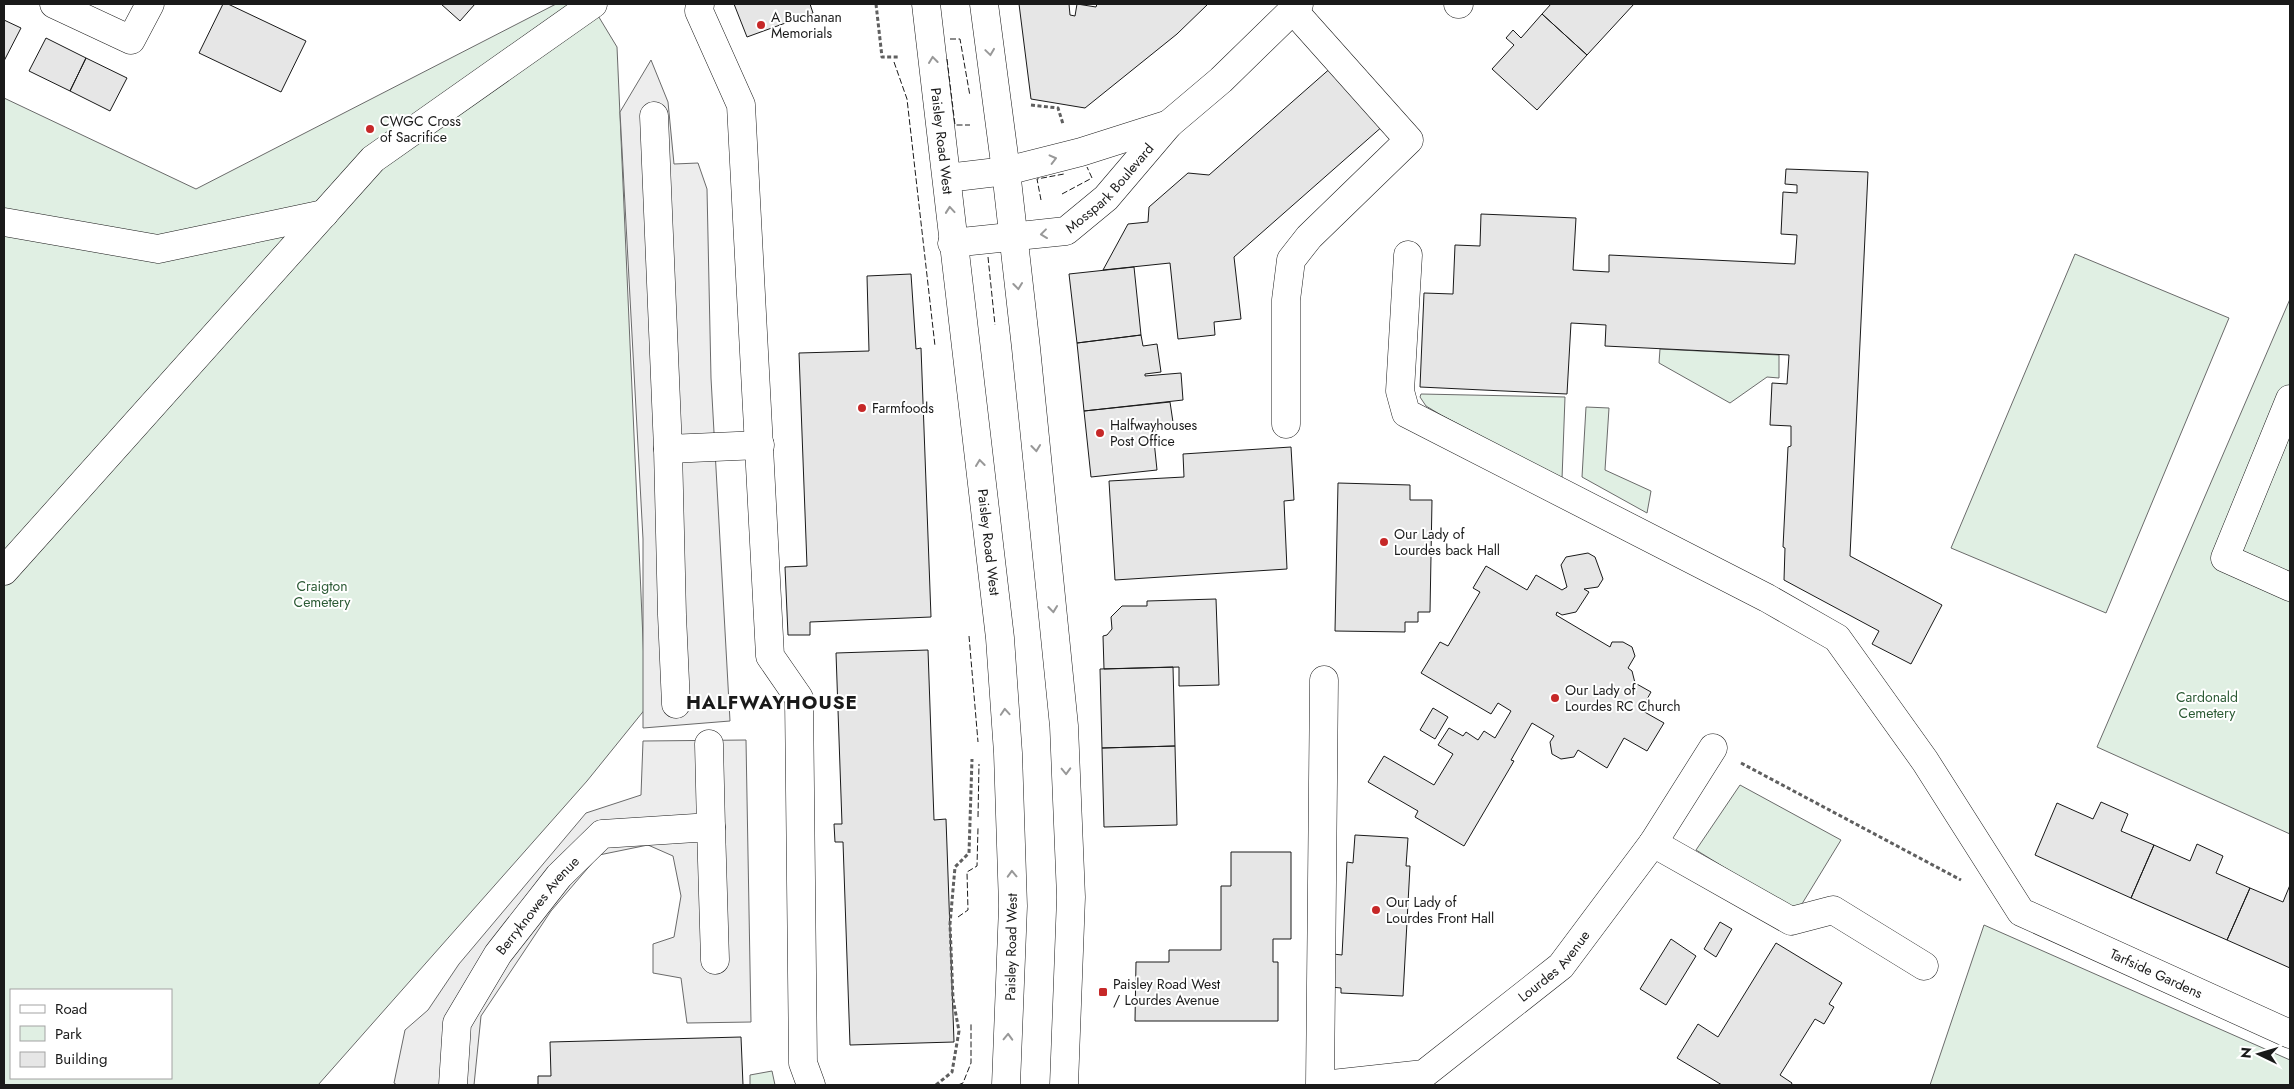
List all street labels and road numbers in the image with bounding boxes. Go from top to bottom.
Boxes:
street label: Paisley Road West [926,87,958,196]
street label: Mosspark Boulevard [1061,139,1158,238]
street label: Paisley Road West [973,488,1005,597]
street label: Berryknowes Avenue [491,852,584,959]
street label: Paisley Road West [1000,893,1022,1001]
street label: Lourdes Avenue [1514,926,1594,1006]
street label: Tarfside Gardens [2107,944,2206,1003]

